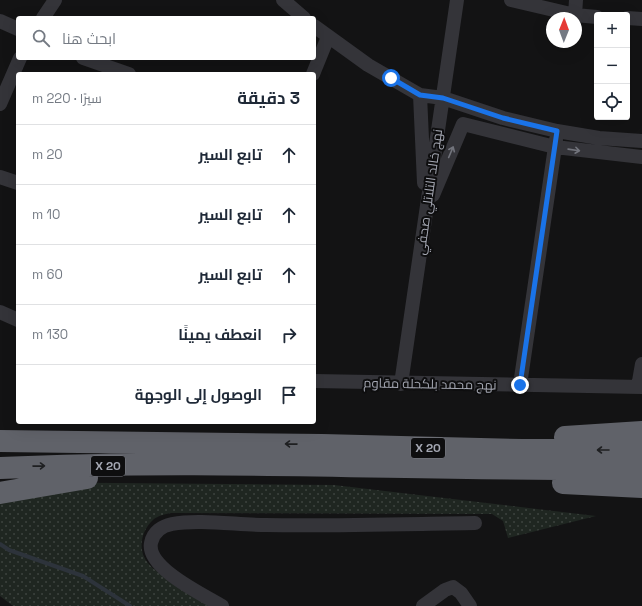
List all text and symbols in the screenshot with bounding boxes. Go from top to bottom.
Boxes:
north arrow [546,12,582,48]
map controls [594,12,630,120]
button: + [594,12,630,48]
search box [16,16,316,60]
icon: search [30,27,52,49]
text: ابحث هنا [62,29,116,48]
button: − [594,48,630,84]
route start [382,69,400,87]
button: locate [594,84,630,120]
text: 3 دقيقة [237,87,300,109]
text: سيرًا · 220 m [32,90,102,107]
street label: نهج خالد التلاتلي صحفي [412,128,448,256]
icon: ahead [278,144,300,166]
text: تابع السير [199,145,262,164]
text: 20 m [32,146,63,163]
one-way arrow [448,146,456,158]
one-way arrow [567,146,580,154]
icon: ahead [278,204,300,226]
text: تابع السير [199,205,262,224]
text: 10 m [32,206,60,223]
icon: ahead [278,264,300,286]
text: تابع السير [199,265,262,284]
text: 60 m [32,266,63,283]
icon: right [278,324,300,346]
text: انعطف يمينًا [178,325,262,344]
text: 130 m [32,326,68,343]
street label: نهج محمد بلكحلة مقاوم [363,374,497,395]
route end [511,376,529,394]
icon: arrive [278,384,300,406]
text: الوصول إلى الوجهة [135,385,262,404]
road number: X 20 [411,438,445,458]
one-way arrow [285,440,298,448]
one-way arrow [597,446,610,454]
road number: X 20 [91,456,125,476]
one-way arrow [32,463,45,470]

